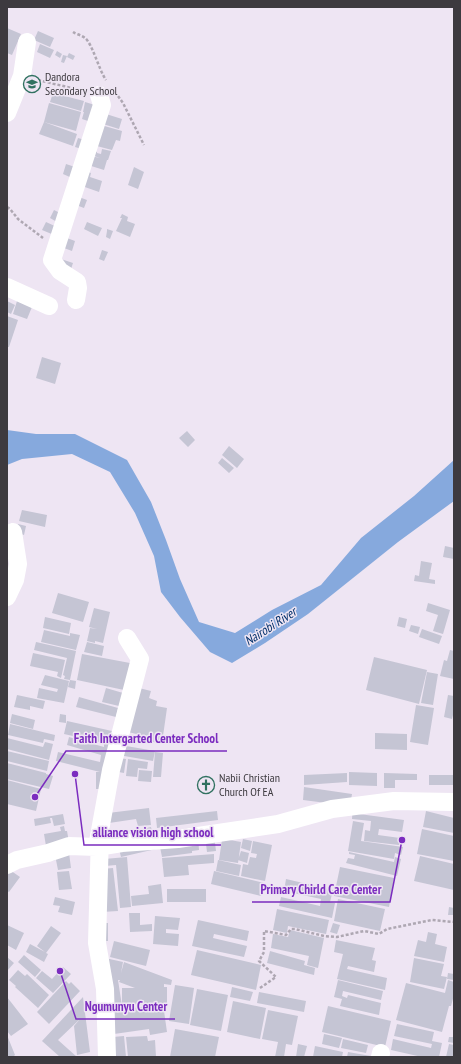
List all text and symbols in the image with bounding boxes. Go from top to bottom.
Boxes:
place label: Dandora Secondary School [45,69,118,98]
school or university icon: Dandora Secondary School [22,74,42,94]
water label: Nairobi River [241,602,301,649]
callout: Faith Intergarted Center School [66,726,227,751]
text: Faith Intergarted Center School [74,730,219,747]
place label: Nabii Christian Church Of EA [219,770,280,799]
church icon: Nabii Christian Church Of EA [196,775,216,795]
callout: alliance vision high school [84,820,221,845]
text: alliance vision high school [93,824,214,841]
callout: Primary Chirld Care Center [252,877,390,902]
text: Primary Chirld Care Center [261,881,382,898]
callout: Ngumunyu Center [76,994,175,1019]
text: Ngumunyu Center [85,998,167,1015]

